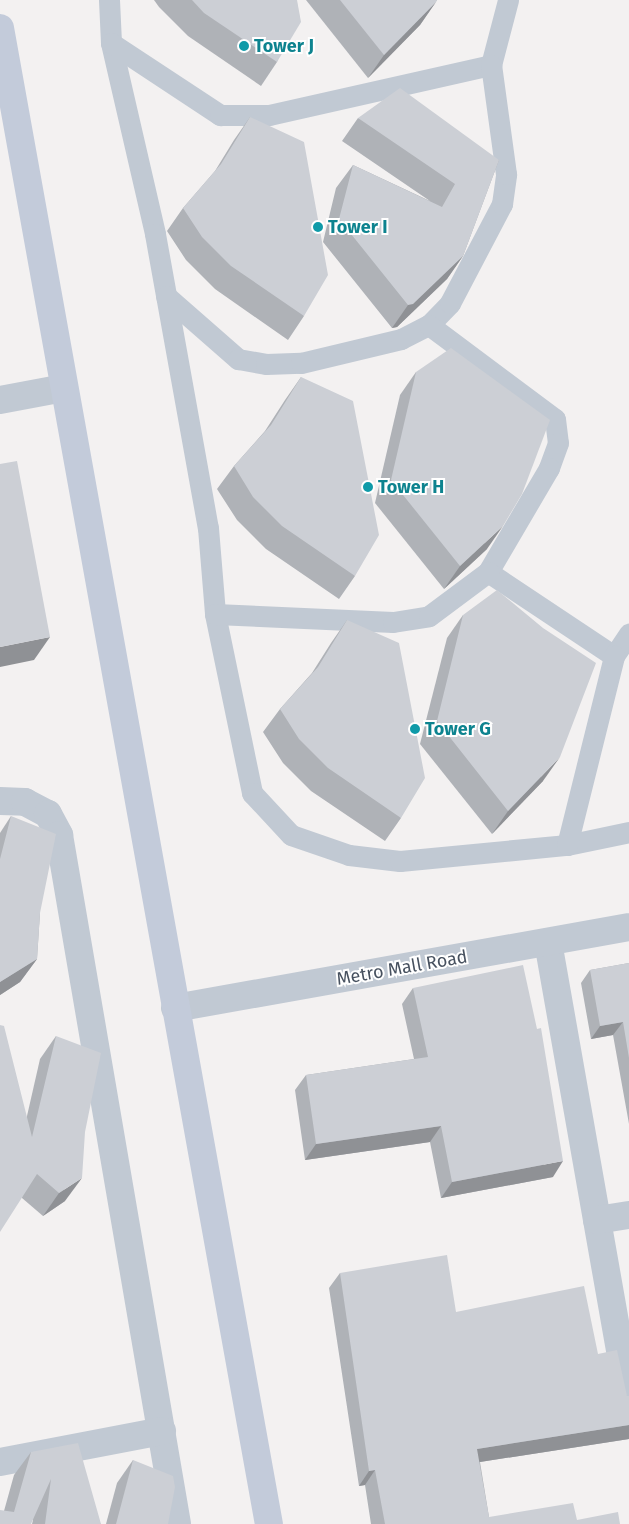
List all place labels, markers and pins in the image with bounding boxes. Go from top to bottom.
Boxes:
place label: Tower J [254,35,314,57]
marker: Tower J [238,40,250,52]
place label: Tower I [328,216,387,238]
marker: Tower I [312,221,324,233]
place label: Tower H [378,476,444,498]
marker: Tower H [362,481,374,493]
place label: Tower G [425,718,491,740]
marker: Tower G [409,723,421,735]

